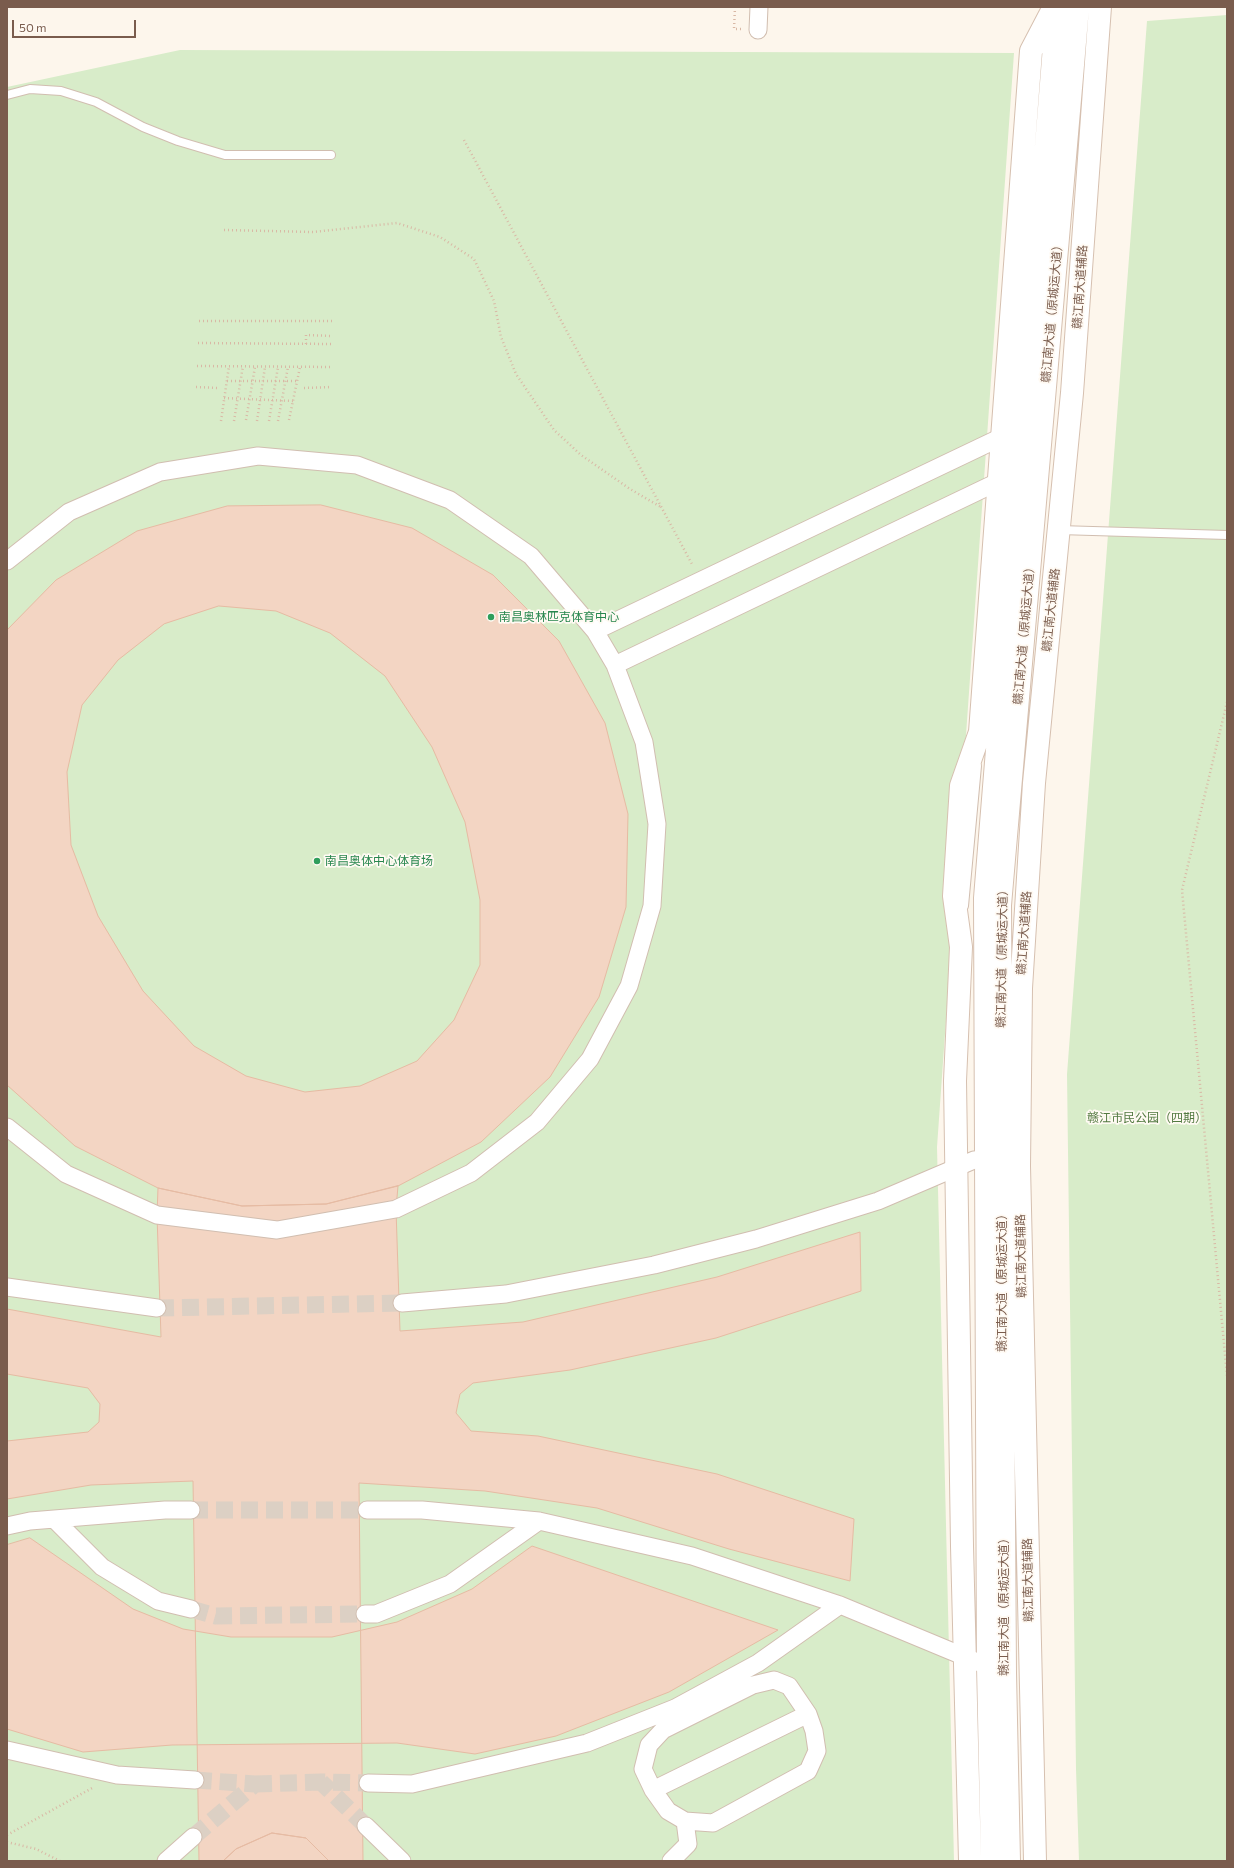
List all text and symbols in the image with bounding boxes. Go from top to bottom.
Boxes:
scale bar [14,12,138,38]
text: 50 m [19,20,47,34]
street label: 赣江南大道（原城运大道） [1039,239,1065,383]
street label: 赣江南大道辅路 [1070,245,1090,329]
street label: 赣江南大道（原城运大道） [1011,561,1037,705]
street label: 赣江南大道辅路 [1039,567,1063,653]
place label: 南昌奥林匹克体育中心 [499,610,619,624]
marker: 南昌奥林匹克体育中心 [486,612,496,622]
place label: 南昌奥体中心体育场 [325,854,433,868]
marker: 南昌奥体中心体育场 [312,856,322,866]
street label: 赣江南大道（原城运大道） [994,884,1010,1028]
street label: 赣江南大道辅路 [1014,891,1034,975]
park label: 赣江市民公园（四期） [1087,1111,1207,1125]
street label: 赣江南大道（原城运大道） [995,1208,1009,1352]
street label: 赣江南大道辅路 [1013,1214,1029,1298]
street label: 赣江南大道（原城运大道） [997,1532,1011,1676]
street label: 赣江南大道辅路 [1020,1538,1036,1622]

